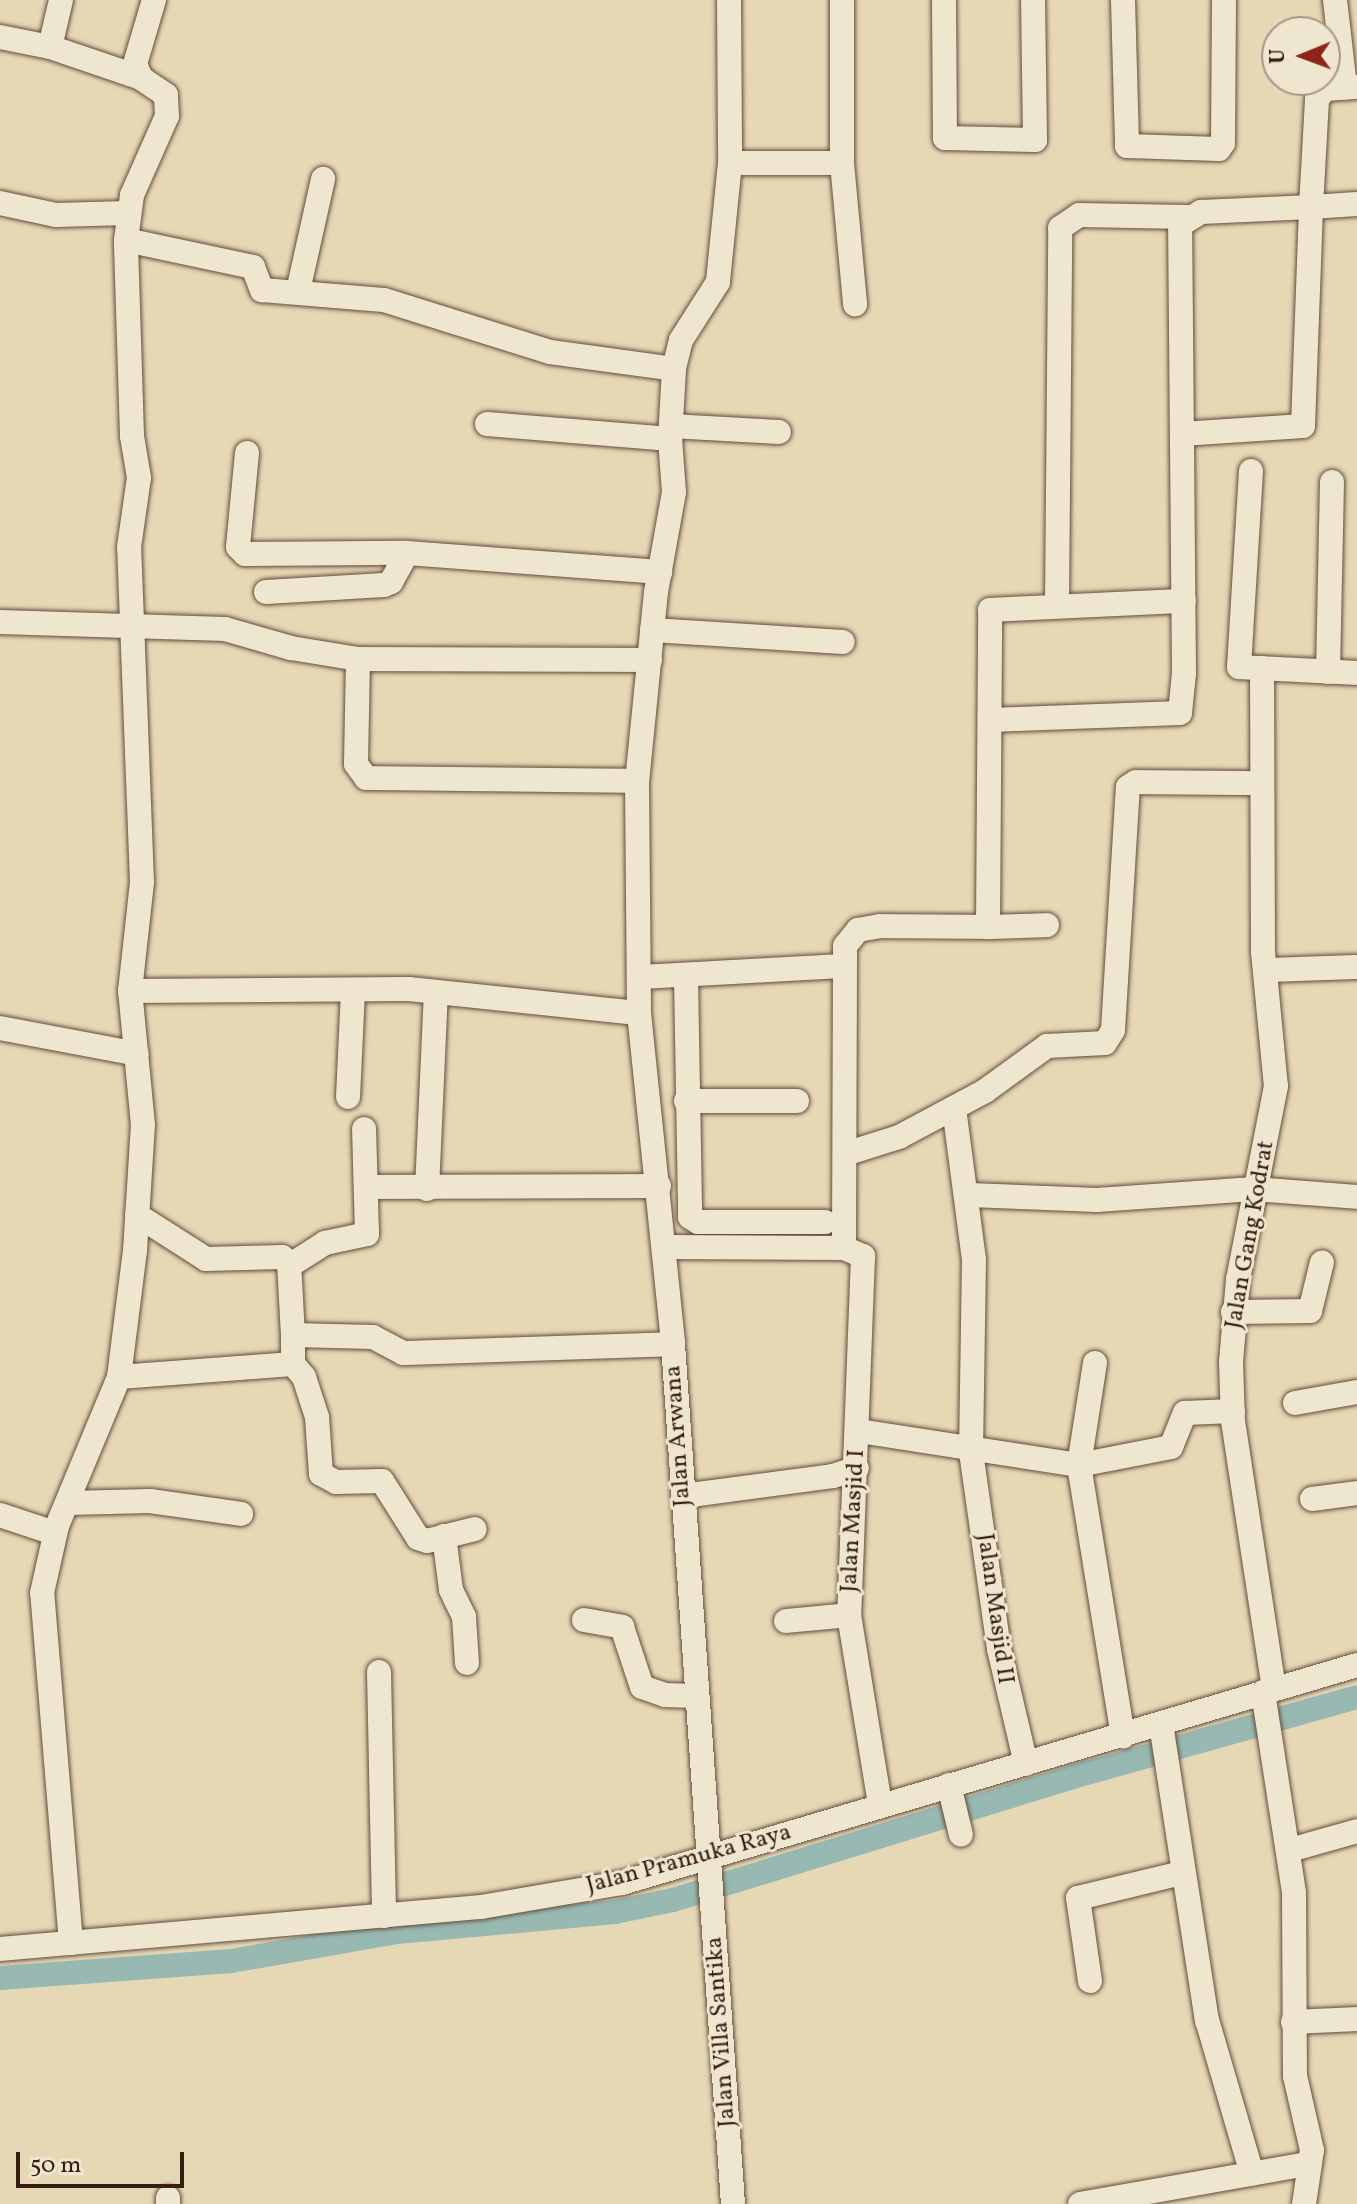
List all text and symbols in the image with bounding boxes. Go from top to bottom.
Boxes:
north arrow [1261,16,1341,96]
text: U [1263,49,1294,64]
street label: Jalan Gang Kodrat [1220,1139,1282,1331]
street label: Jalan Arwana [660,1364,698,1508]
street label: Jalan Masjid I [836,1449,872,1593]
street label: Jalan Masjid II [969,1532,1019,1686]
street label: Jalan Pramuka Raya [583,1819,795,1901]
street label: Jalan Villa Santika [701,1935,743,2129]
scale bar [20,2136,188,2186]
text: 50 m [30,2149,82,2183]

